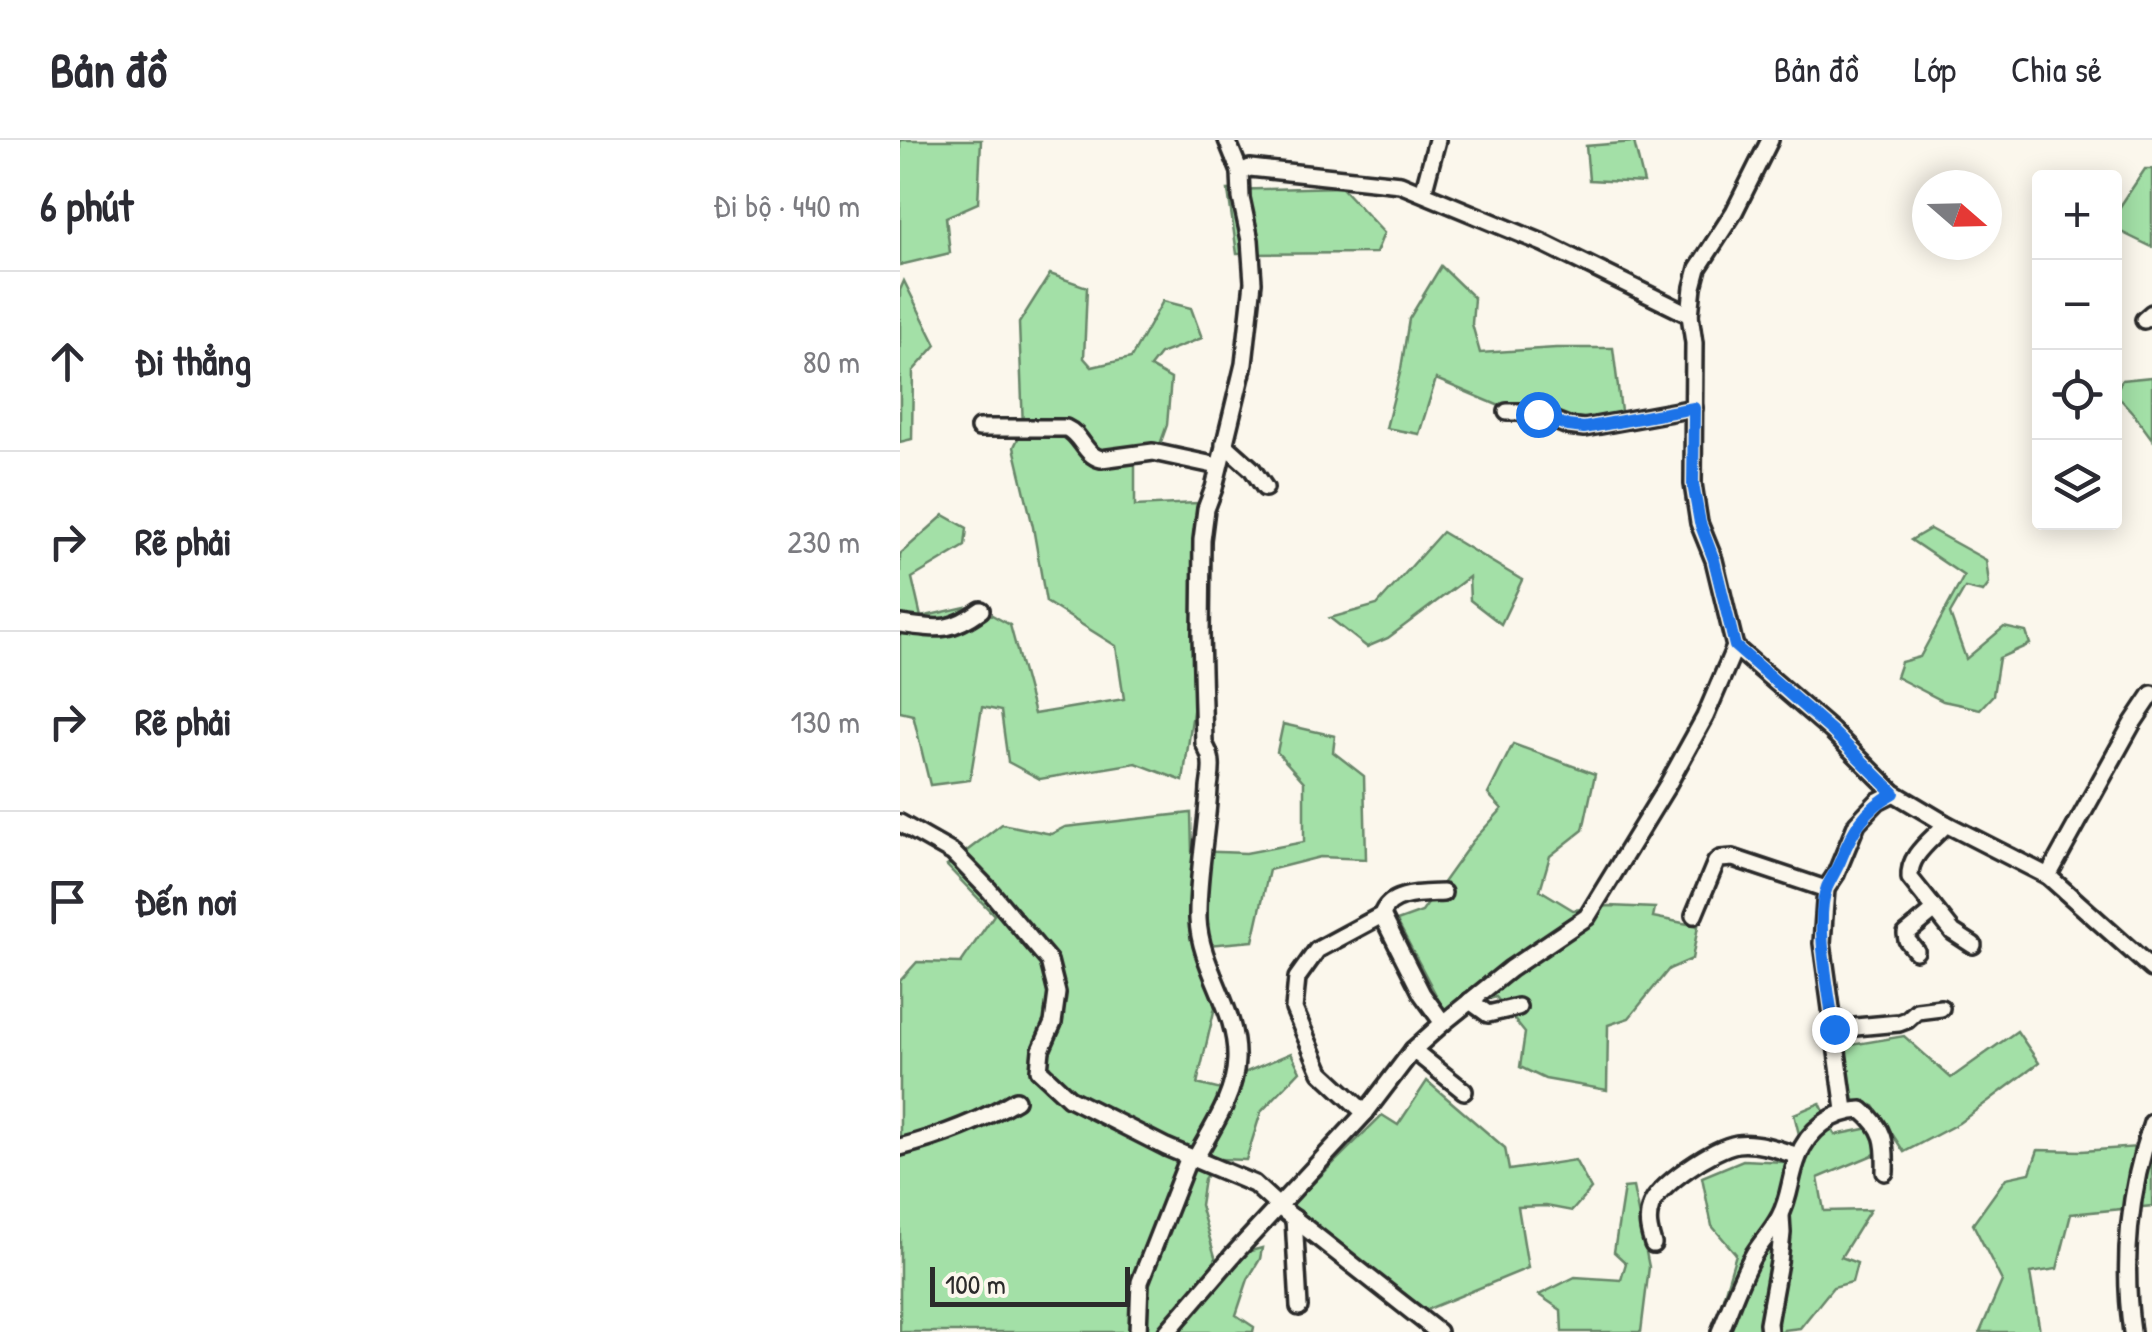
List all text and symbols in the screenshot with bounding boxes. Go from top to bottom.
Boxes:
text: Bản đồ [50,37,167,102]
text: Bản đồ [1774,46,1859,93]
text: Lớp [1914,46,1956,93]
text: Chia sẻ [2011,46,2102,93]
north arrow [1912,170,2002,260]
map controls [2032,170,2122,530]
button: + [2032,170,2122,260]
text: 6 phút [40,177,133,234]
text: Đi bộ · 440 m [713,184,860,227]
button: − [2032,260,2122,350]
icon: ahead [40,334,95,389]
text: Đi thẳng [135,335,251,387]
text: 80 m [803,340,860,383]
button: locate [2032,350,2122,440]
route start [1516,392,1562,438]
button: layers [2032,440,2122,530]
icon: right [40,514,95,569]
text: Rẽ phải [135,515,232,567]
text: 230 m [787,520,860,563]
icon: right [40,694,95,749]
text: Rẽ phải [135,695,232,747]
text: 130 m [791,700,860,743]
icon: arrive [40,874,95,929]
text: Đến nơi [135,875,238,927]
route end [1812,1007,1858,1053]
scale bar [930,1262,1130,1306]
text: 100 m [945,1265,1006,1303]

